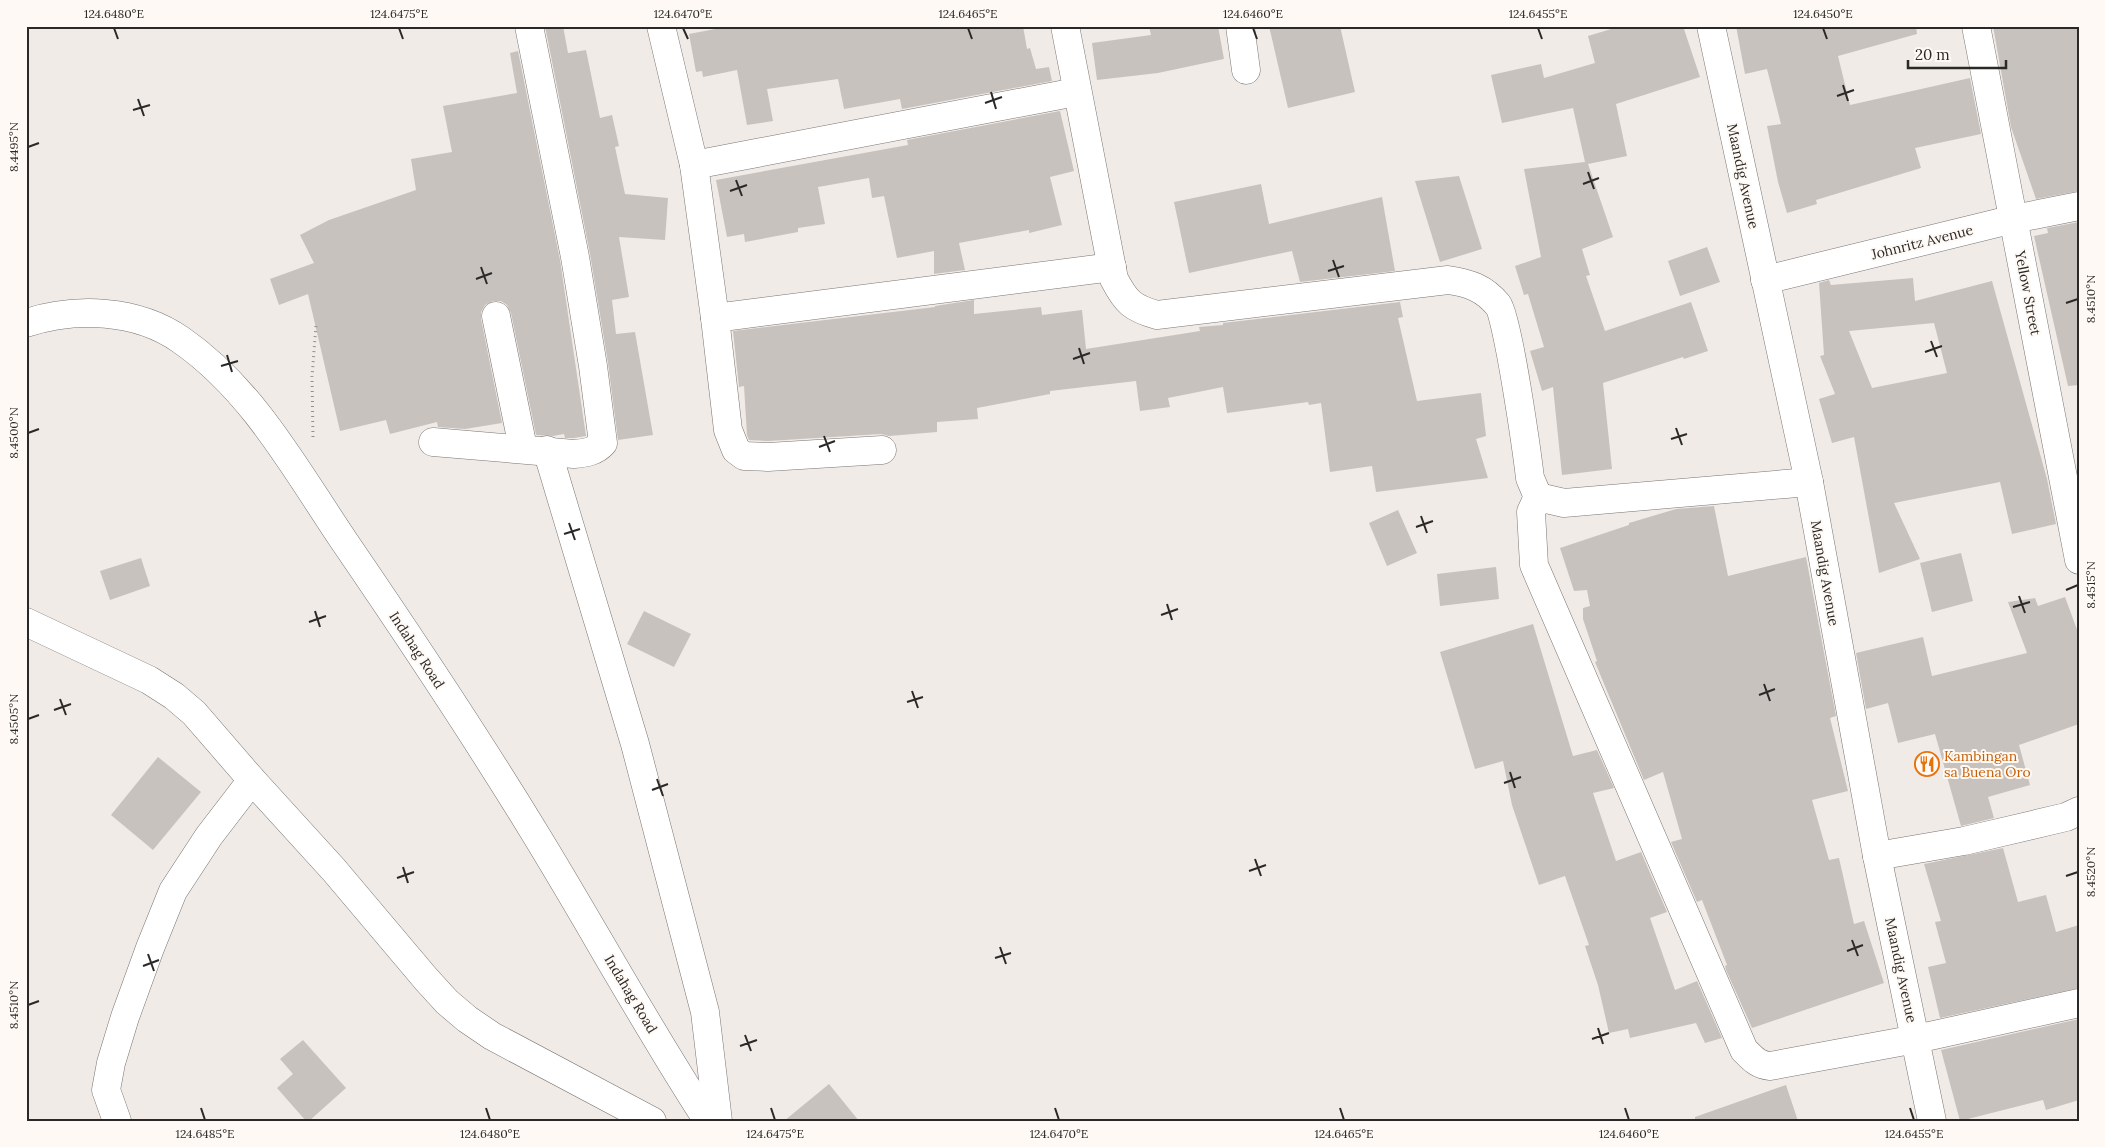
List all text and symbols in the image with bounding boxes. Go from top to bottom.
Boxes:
text: 124.6480°E [84,6,144,21]
text: 124.6475°E [370,6,428,21]
text: 124.6470°E [654,6,712,21]
text: 124.6465°E [938,6,998,21]
text: 124.6460°E [1223,6,1283,21]
text: 124.6455°E [1509,6,1567,21]
text: 124.6450°E [1793,6,1853,21]
scale bar [1908,38,2005,70]
text: 20 m [1915,45,1950,64]
text: 8.4495°N [6,122,21,172]
street label: Maandig Avenue [1723,122,1763,231]
street label: Johnritz Avenue [1868,221,1975,264]
street label: Yellow Street [2011,248,2045,338]
text: 8.4510°N [2083,275,2098,323]
text: 8.4500°N [6,407,21,459]
street label: Maandig Avenue [1807,519,1843,628]
text: 8.4515°N [2083,561,2098,609]
street label: Indahag Road [385,608,449,692]
text: 8.4505°N [6,694,21,744]
place label: Kambingan sa Buena Oro [1944,747,2031,781]
restaurant icon: Kambingan sa Buena Oro [1914,751,1940,777]
text: 8.4520°N [2083,847,2098,897]
street label: Maandig Avenue [1881,916,1921,1025]
street label: Indahag Road [601,952,661,1036]
text: 8.4510°N [6,981,21,1029]
text: 124.6485°E [176,1126,234,1141]
text: 124.6480°E [460,1126,520,1141]
text: 124.6475°E [746,1126,804,1141]
text: 124.6470°E [1030,1126,1088,1141]
text: 124.6465°E [1314,1126,1374,1141]
text: 124.6460°E [1599,1126,1659,1141]
text: 124.6455°E [1885,1126,1943,1141]

